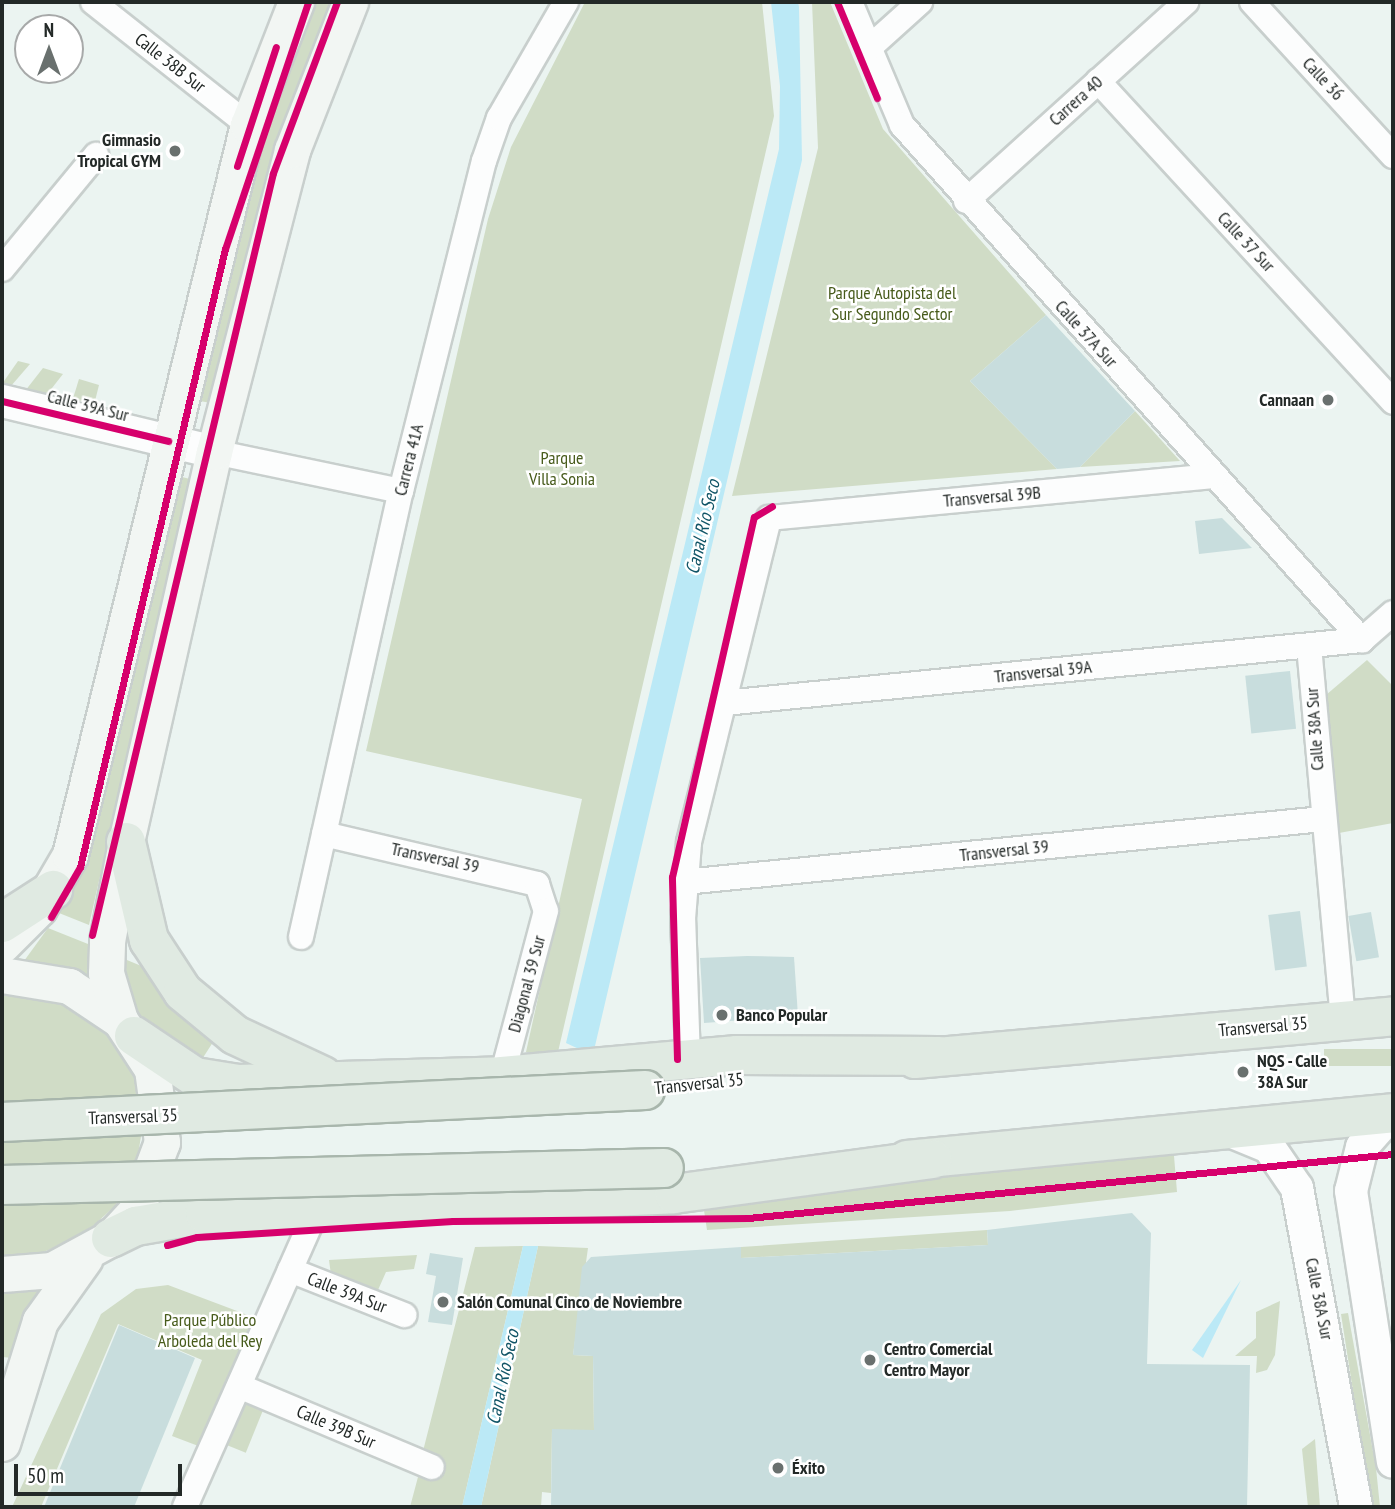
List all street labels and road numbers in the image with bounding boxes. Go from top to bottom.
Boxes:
street label: Calle 38B Sur [130,29,210,97]
street label: Calle 36 [1298,53,1348,105]
street label: Carrera 40 [1045,71,1107,131]
street label: Calle 37 Sur [1212,207,1280,277]
street label: Calle 37A Sur [1050,296,1122,372]
street label: Calle 39A Sur [45,385,131,427]
street label: Carrera 41A [390,422,428,498]
street label: Transversal 39B [942,482,1042,512]
street label: Transversal 39A [993,656,1093,688]
street label: Calle 38A Sur [1301,686,1329,772]
street label: Transversal 39 [958,836,1050,866]
street label: Transversal 39 [389,838,481,878]
street label: Diagonal 39 Sur [504,933,550,1035]
street label: Transversal 35 [1217,1012,1309,1042]
street label: Transversal 35 [653,1069,745,1099]
street label: Transversal 35 [88,1105,178,1129]
street label: Calle 38A Sur [1300,1256,1338,1342]
street label: Calle 39A Sur [304,1268,390,1318]
street label: Calle 39B Sur [293,1401,379,1453]

